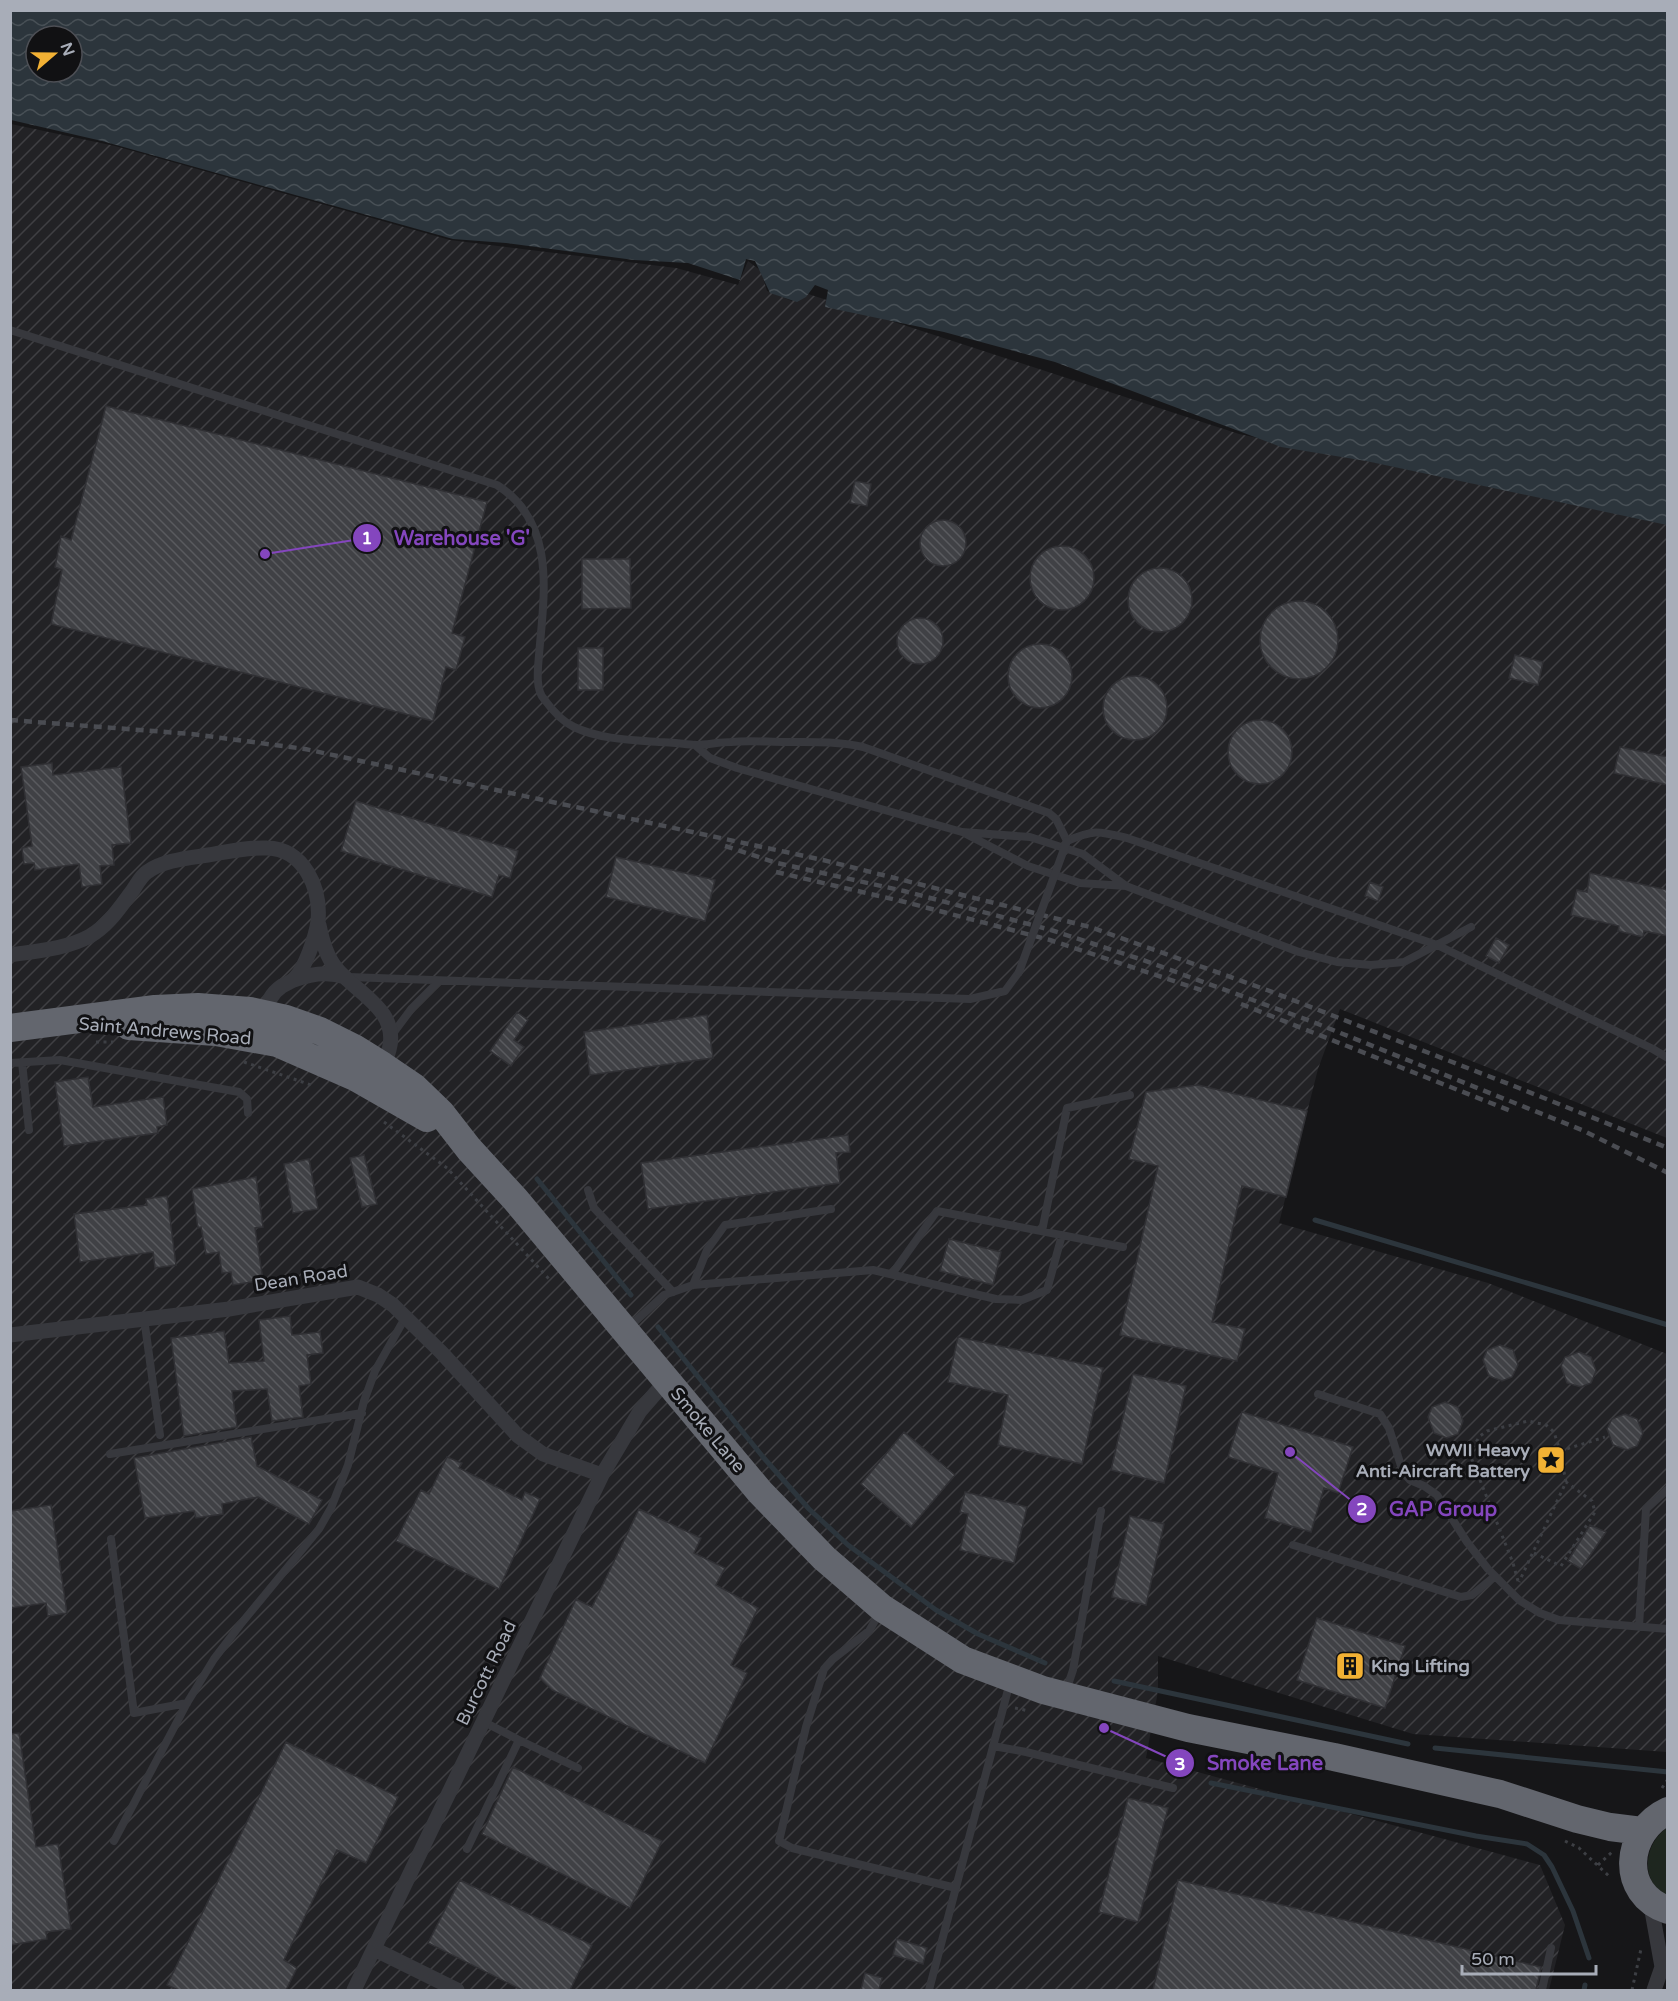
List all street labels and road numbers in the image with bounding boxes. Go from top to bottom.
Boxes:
street label: Saint Andrews Road [78,1012,252,1050]
street label: Dean Road [253,1260,349,1296]
street label: Smoke Lane [666,1383,750,1477]
street label: Burcott Road [451,1617,521,1729]

